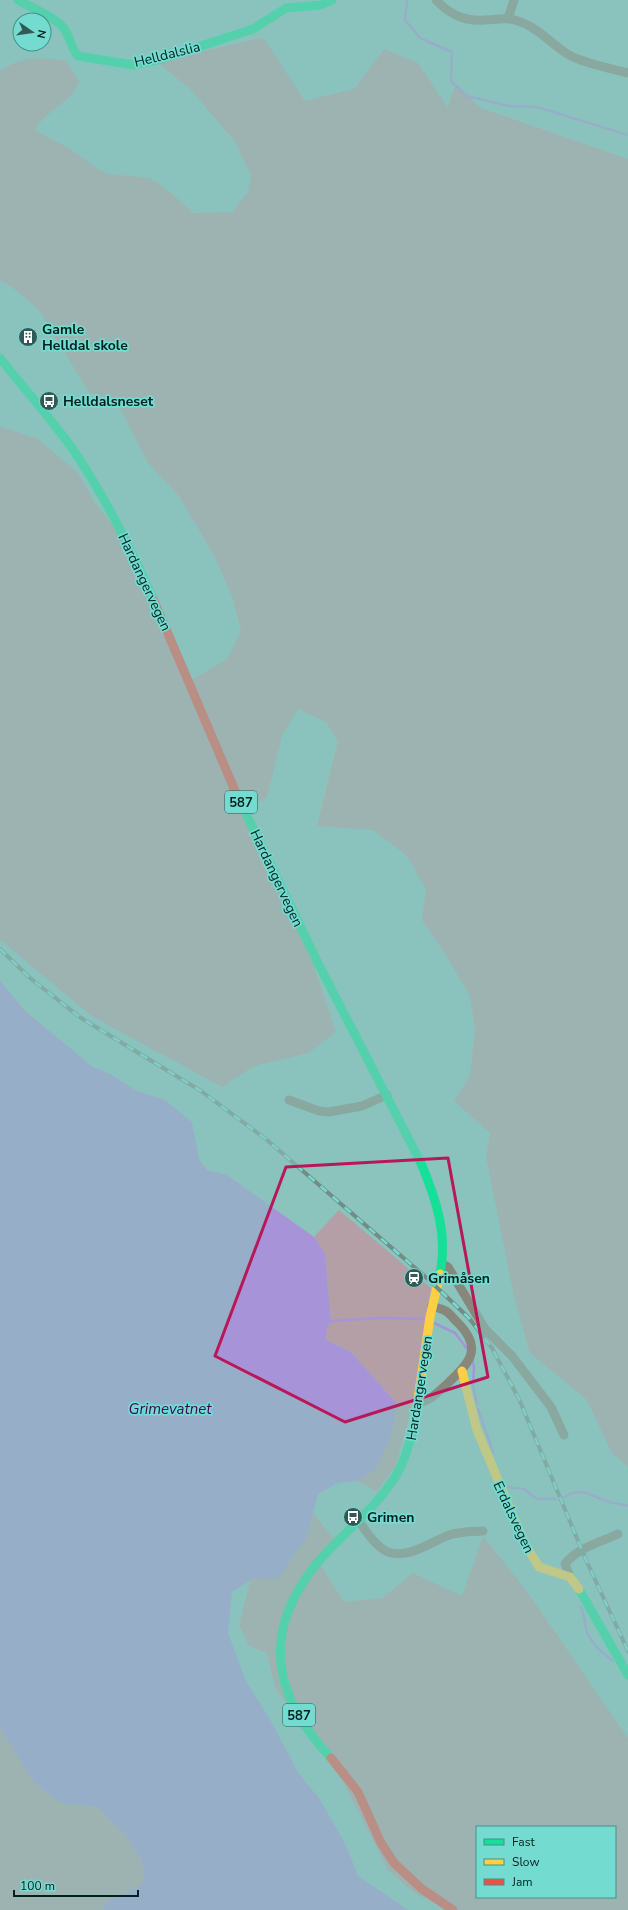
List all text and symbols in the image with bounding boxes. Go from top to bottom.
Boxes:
north arrow [12,12,52,52]
text: N [33,28,49,40]
street label: Helldalslia [132,37,202,72]
place label: Gamle Helldal skole [42,320,128,355]
building icon: Gamle Helldal skole [17,326,39,348]
bus stop icon: Helldalsneset [38,390,60,412]
place label: Helldalsneset [63,392,154,411]
street label: Hardangervegen [114,530,176,634]
road number: 587 [225,791,257,813]
street label: Hardangervegen [246,826,308,930]
station icon: Grimåsen [403,1267,425,1289]
place label: Grimåsen [428,1269,490,1288]
street label: Hardangervegen [402,1334,437,1442]
water label: Grimevatnet [129,1399,212,1419]
street label: Erdalsvegen [489,1478,539,1556]
bus stop icon: Grimen [342,1506,364,1528]
place label: Grimen [367,1508,414,1527]
road number: 587 [283,1704,315,1726]
legend [476,1826,616,1898]
text: Fast [512,1834,535,1850]
text: Slow [512,1854,540,1870]
scale bar [14,1872,138,1898]
text: Jam [511,1874,533,1890]
text: 100 m [20,1878,55,1894]

